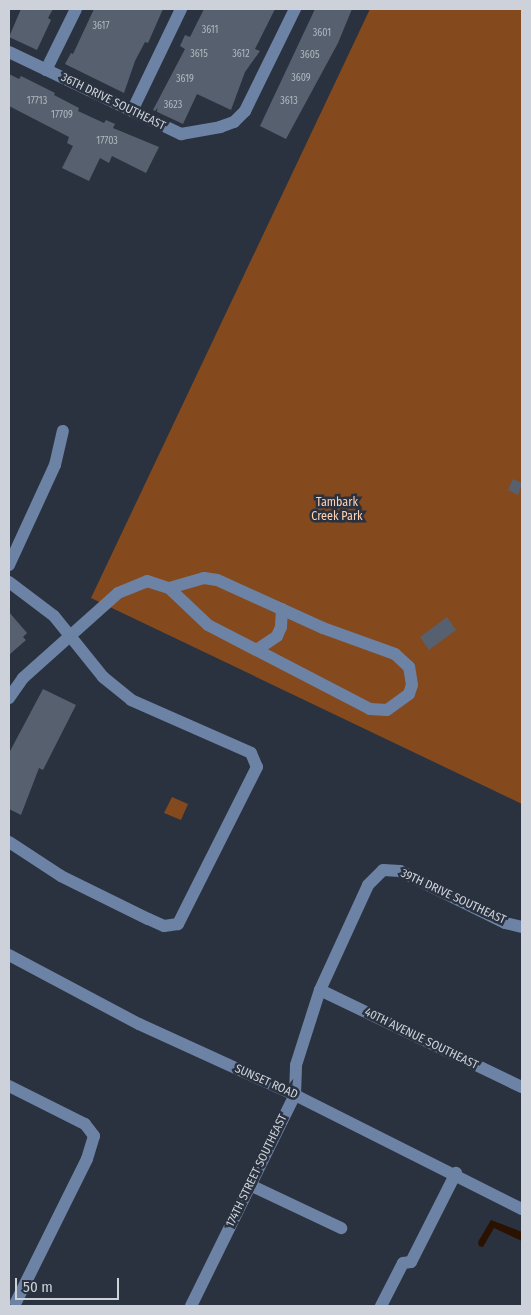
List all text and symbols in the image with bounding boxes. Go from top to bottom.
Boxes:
house number: 3617 [93,21,109,33]
house number: 3611 [202,25,218,37]
house number: 3601 [313,28,331,40]
house number: 3615 [190,49,208,61]
house number: 3612 [232,49,250,61]
house number: 3605 [300,50,320,62]
street label: 36TH DRIVE SOUTHEAST [59,71,167,133]
house number: 3609 [291,73,311,85]
house number: 3619 [176,74,194,86]
house number: 17713 [27,96,47,108]
house number: 3613 [280,96,298,108]
house number: 3623 [164,100,182,112]
house number: 17709 [51,110,73,122]
house number: 17703 [96,136,118,148]
park label: Tambark Creek Park [311,496,363,524]
street label: 39TH DRIVE SOUTHEAST [398,866,508,928]
street label: 40TH AVENUE SOUTHEAST [362,1005,480,1073]
street label: SUNSET ROAD [232,1062,300,1102]
street label: 174TH STREET SOUTHEAST [223,1112,291,1230]
scale bar [18,1268,121,1300]
text: 50 m [23,1278,53,1296]

